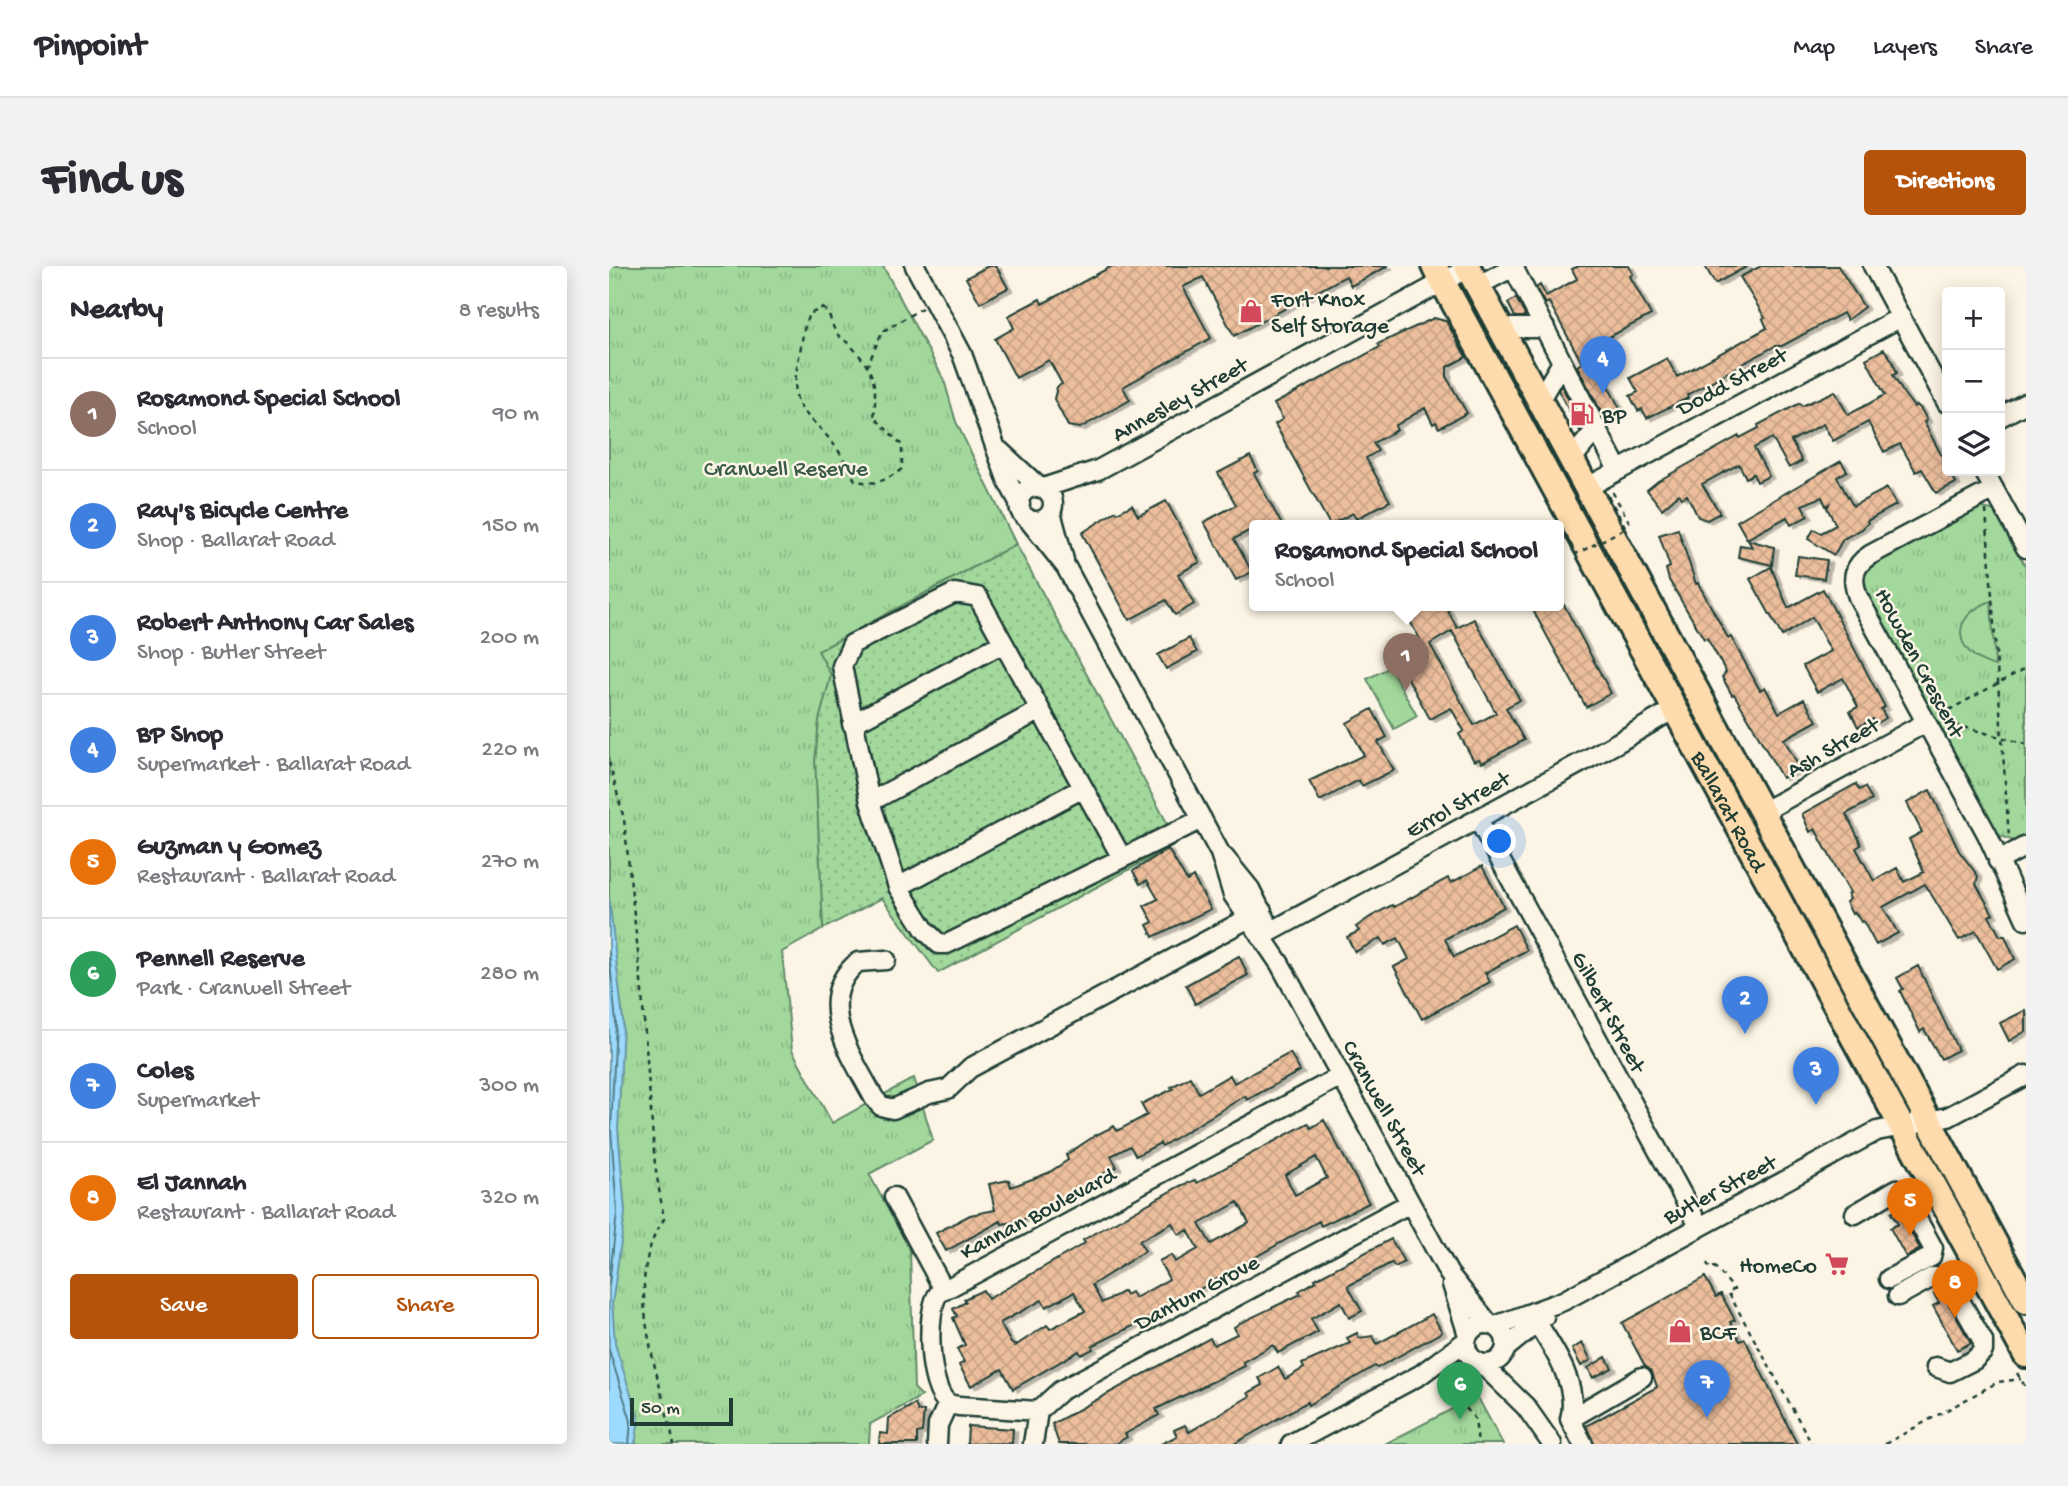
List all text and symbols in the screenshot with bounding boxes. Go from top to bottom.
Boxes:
text: Pinpoint [35,29,146,67]
text: Map [1793,34,1835,63]
text: Layers [1873,34,1937,63]
text: Share [1975,34,2033,63]
button: Directions [1864,150,2026,215]
text: Find us [42,153,182,211]
map controls [1942,287,2005,476]
button: + [1942,287,2005,350]
place label: Fort Knox Self Storage [1270,288,1390,341]
text: Nearby [70,294,163,329]
shop icon: Fort Knox Self Storage [1237,297,1265,325]
text: 8 results [459,298,539,325]
pin: 4 [1580,336,1626,394]
street label: Dodd Street [1671,342,1794,424]
button: − [1942,350,2005,413]
street label: Annesley Street [1108,352,1255,449]
text: Rosamond Special School [137,385,400,416]
fuel station icon: BP [1568,400,1596,428]
text: 1 [88,401,98,428]
text: 90 m [493,401,539,428]
place label: BP [1601,404,1627,431]
button: layers [1942,413,2005,476]
text: School [137,416,197,443]
park label: Cranwell Reserve [704,457,869,484]
text: Ray's Bicycle Centre [137,497,348,528]
text: 2 [87,513,99,540]
text: 150 m [483,513,539,540]
popup [1249,520,1564,611]
text: Shop · Ballarat Road [137,528,335,555]
text: Rosamond Special School [1275,537,1538,568]
text: School [1275,568,1335,595]
street label: Howden Crescent [1867,584,1969,744]
text: Robert Anthony Car Sales [137,609,413,640]
text: 3 [87,625,99,652]
text: 200 m [480,625,539,652]
pin: 1 [1383,633,1429,691]
text: Shop · Butler Street [137,640,325,667]
street label: Ash Street [1783,712,1886,785]
text: BP Shop [137,721,223,752]
text: 4 [88,737,98,764]
text: 220 m [482,737,539,764]
street label: Ballarat Road [1683,746,1772,879]
text: Supermarket · Ballarat Road [137,752,410,779]
street label: Errol Street [1402,766,1517,846]
your location [1482,824,1516,858]
text: Guzman y Gomez [137,833,321,864]
text: 5 [87,849,99,876]
text: 270 m [481,849,539,876]
text: Restaurant · Ballarat Road [137,864,395,891]
text: Pennell Reserve [137,945,305,976]
street label: Gilbert Street [1564,948,1651,1079]
text: 6 [87,961,99,988]
text: 280 m [480,961,539,988]
text: Park · Cranwell Street [137,976,350,1003]
pin: 2 [1722,976,1768,1034]
street label: Cranwell Street [1335,1036,1432,1183]
pin: 3 [1793,1047,1839,1105]
text: Coles [137,1057,193,1088]
text: 7 [87,1073,99,1100]
text: 300 m [479,1073,539,1100]
text: Supermarket [137,1088,259,1115]
street label: Butler Street [1659,1149,1783,1233]
street label: Kannan Boulevard [956,1162,1122,1267]
text: El Jannah [137,1169,246,1200]
pin: 5 [1887,1178,1933,1236]
text: 8 [87,1185,99,1212]
text: 320 m [481,1185,539,1212]
text: Restaurant · Ballarat Road [137,1200,395,1227]
street label: Dantum Grove [1129,1249,1266,1339]
supermarket icon: HomeCo [1823,1250,1851,1278]
place label: HomeCo [1739,1254,1817,1281]
pin: 8 [1932,1260,1978,1318]
button: Save [70,1274,298,1339]
button: Share [312,1274,539,1339]
shop icon: BCF [1666,1317,1694,1345]
place label: BCF [1699,1321,1737,1348]
pin: 7 [1684,1360,1730,1418]
pin: 6 [1437,1362,1483,1420]
scale bar [630,1395,733,1427]
text: 50 m [641,1398,680,1421]

